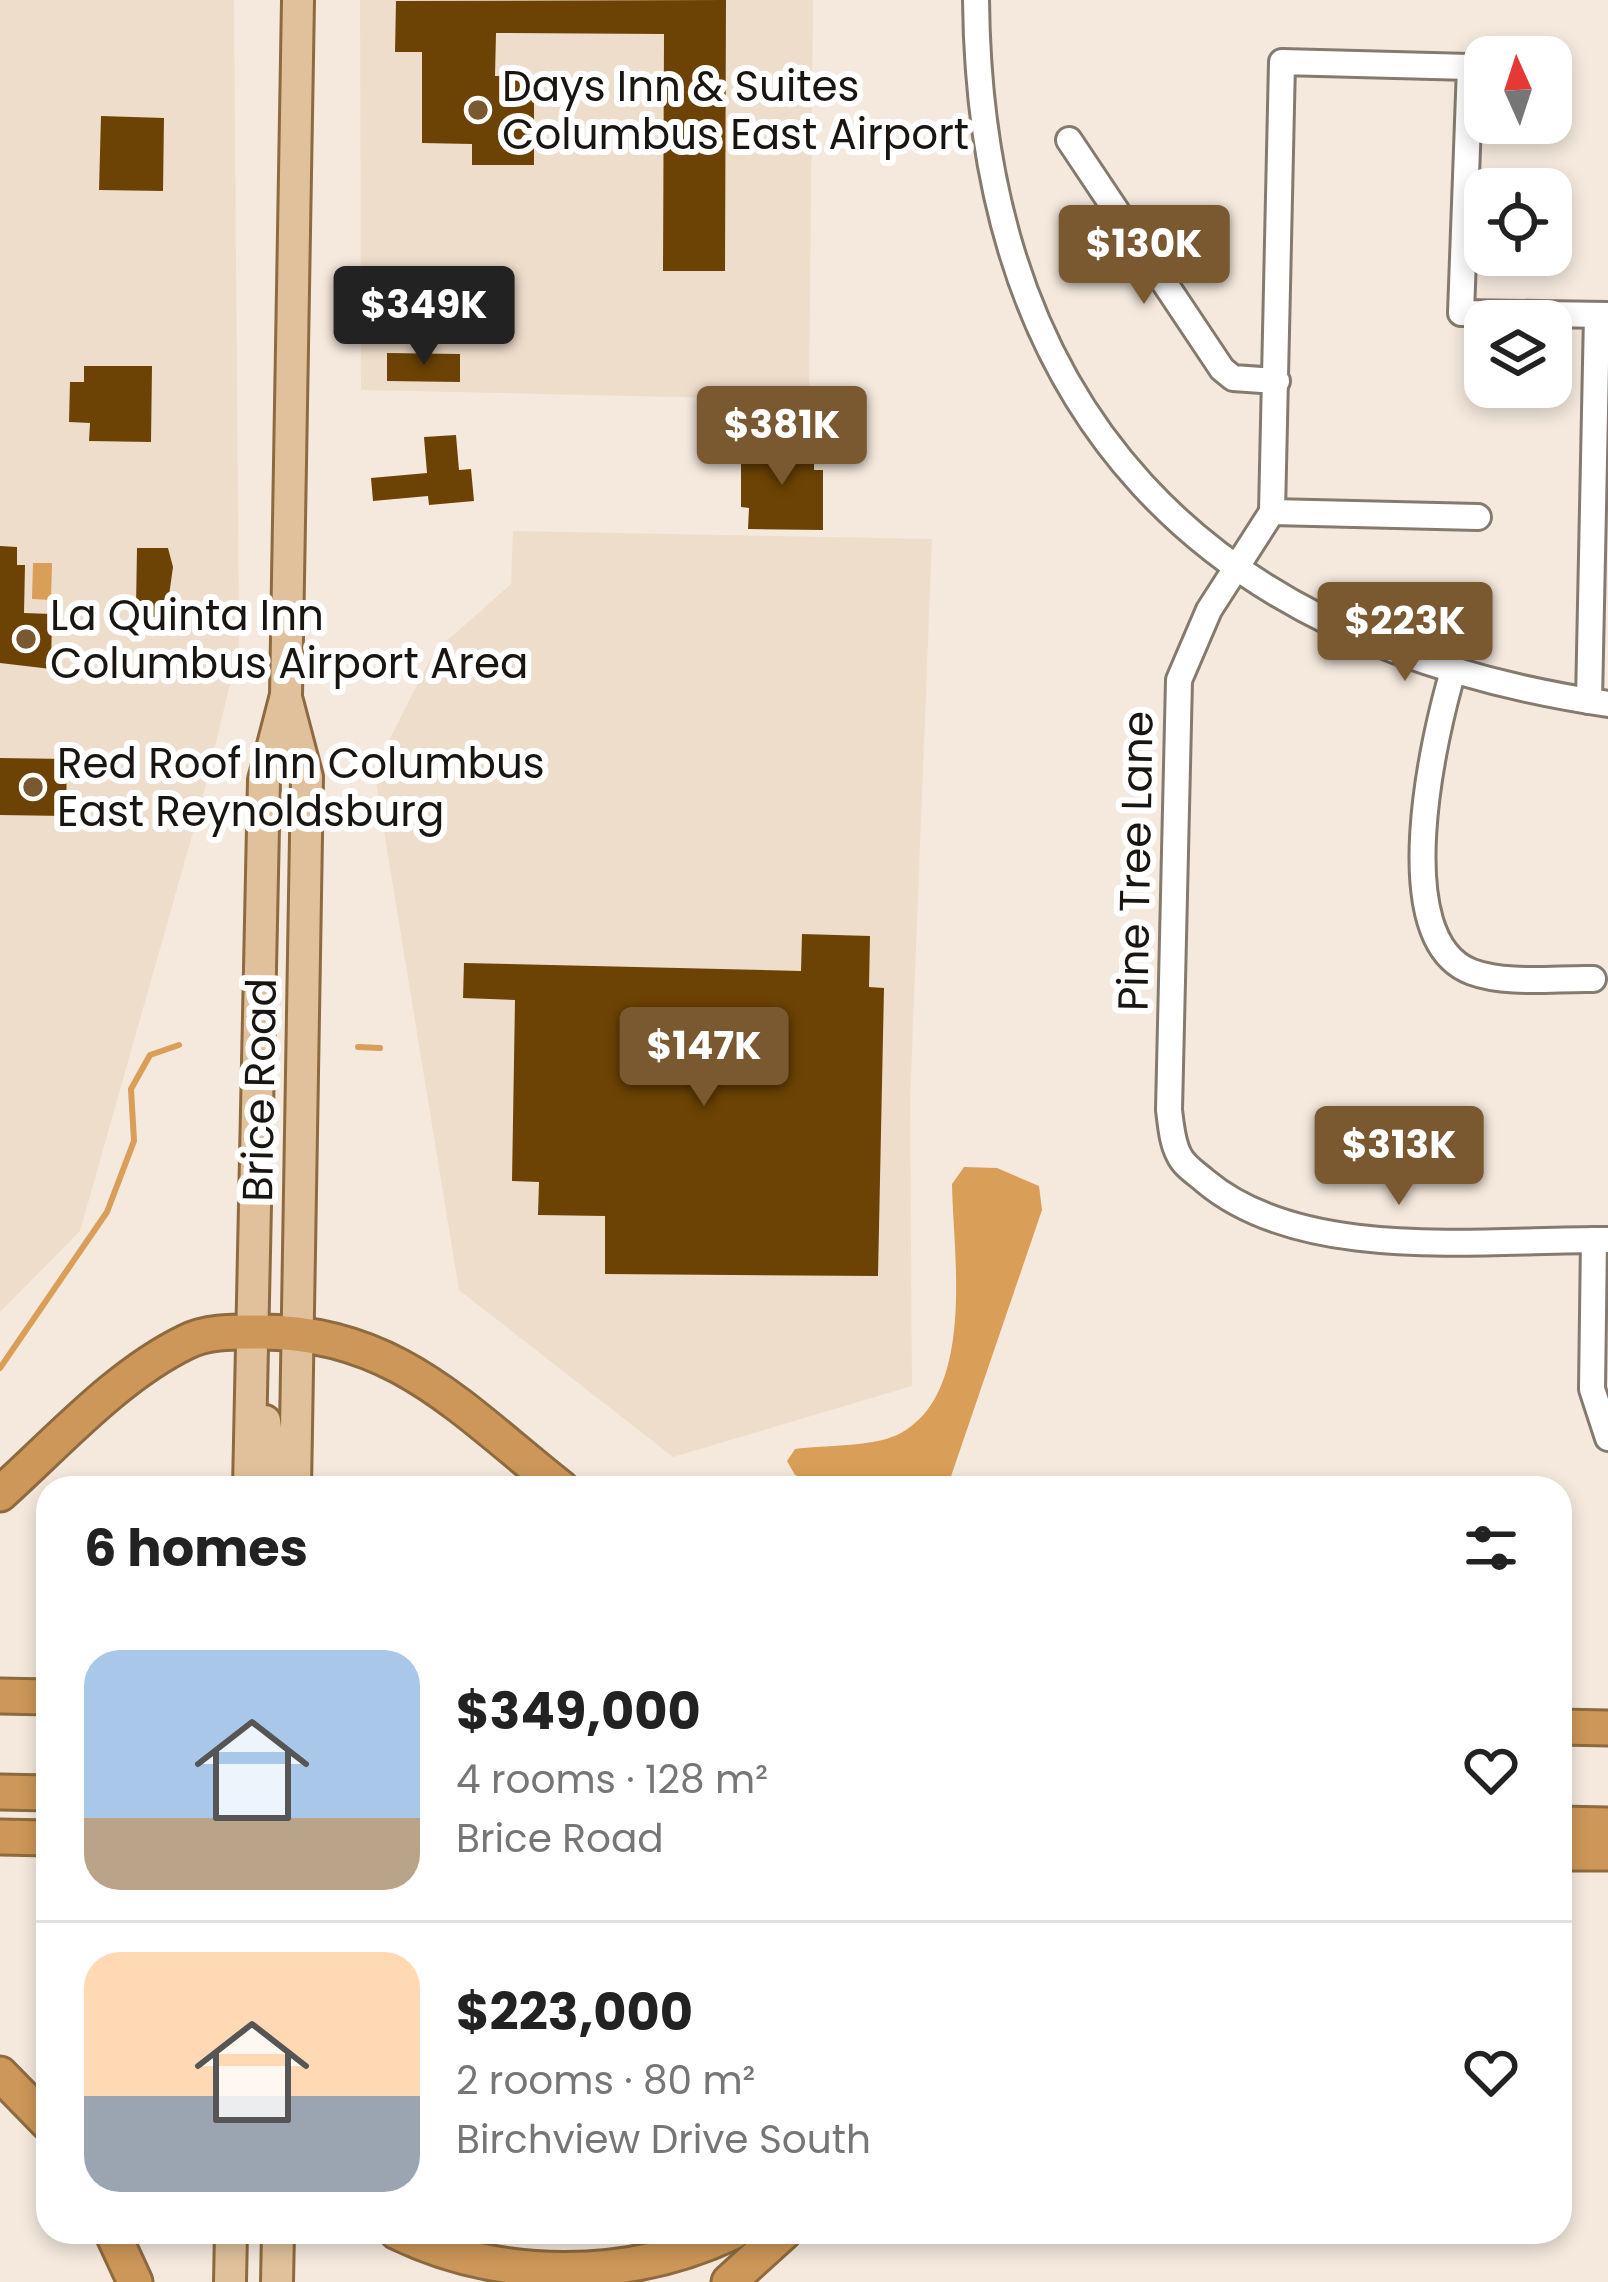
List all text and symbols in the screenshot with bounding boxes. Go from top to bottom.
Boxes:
north arrow [1464,36,1572,144]
map controls [1464,36,1572,408]
place label: Days Inn & Suites Columbus East Airport [502,57,969,164]
marker: Days Inn & Suites Columbus East Airport [465,97,491,123]
button: locate [1464,168,1572,276]
pin: $130K [1060,205,1228,307]
text: $130K [1086,216,1202,271]
pin: $349K [340,266,508,368]
text: $349K [361,277,487,332]
button: layers [1464,300,1572,408]
pin: $381K [698,386,866,488]
text: $381K [724,397,840,452]
pin: $223K [1321,582,1489,684]
place label: La Quinta Inn Columbus Airport Area [50,586,528,693]
text: $223K [1345,593,1465,648]
marker: La Quinta Inn Columbus Airport Area [13,626,39,652]
street label: Pine Tree Lane [1103,711,1168,1011]
place label: Red Roof Inn Columbus East Reynoldsburg [57,734,545,841]
marker: Red Roof Inn Columbus East Reynoldsburg [20,774,46,800]
street label: Brice Road [228,978,291,1202]
pin: $147K [620,1007,788,1109]
text: $147K [647,1018,761,1073]
pin: $313K [1315,1106,1483,1208]
text: $313K [1342,1117,1456,1172]
text: 6 homes [84,1512,308,1584]
icon: filters [1458,1515,1524,1581]
text: $349,000 [456,1675,701,1747]
icon: home [180,1698,324,1842]
icon: heart [1458,1737,1524,1803]
text: 4 rooms · 128 m² [456,1752,768,1807]
text: Brice Road [456,1811,664,1866]
text: $223,000 [456,1976,693,2048]
icon: home [180,2000,324,2144]
icon: heart [1458,2039,1524,2105]
text: 2 rooms · 80 m² [456,2053,755,2108]
text: Birchview Drive South [456,2112,871,2167]

